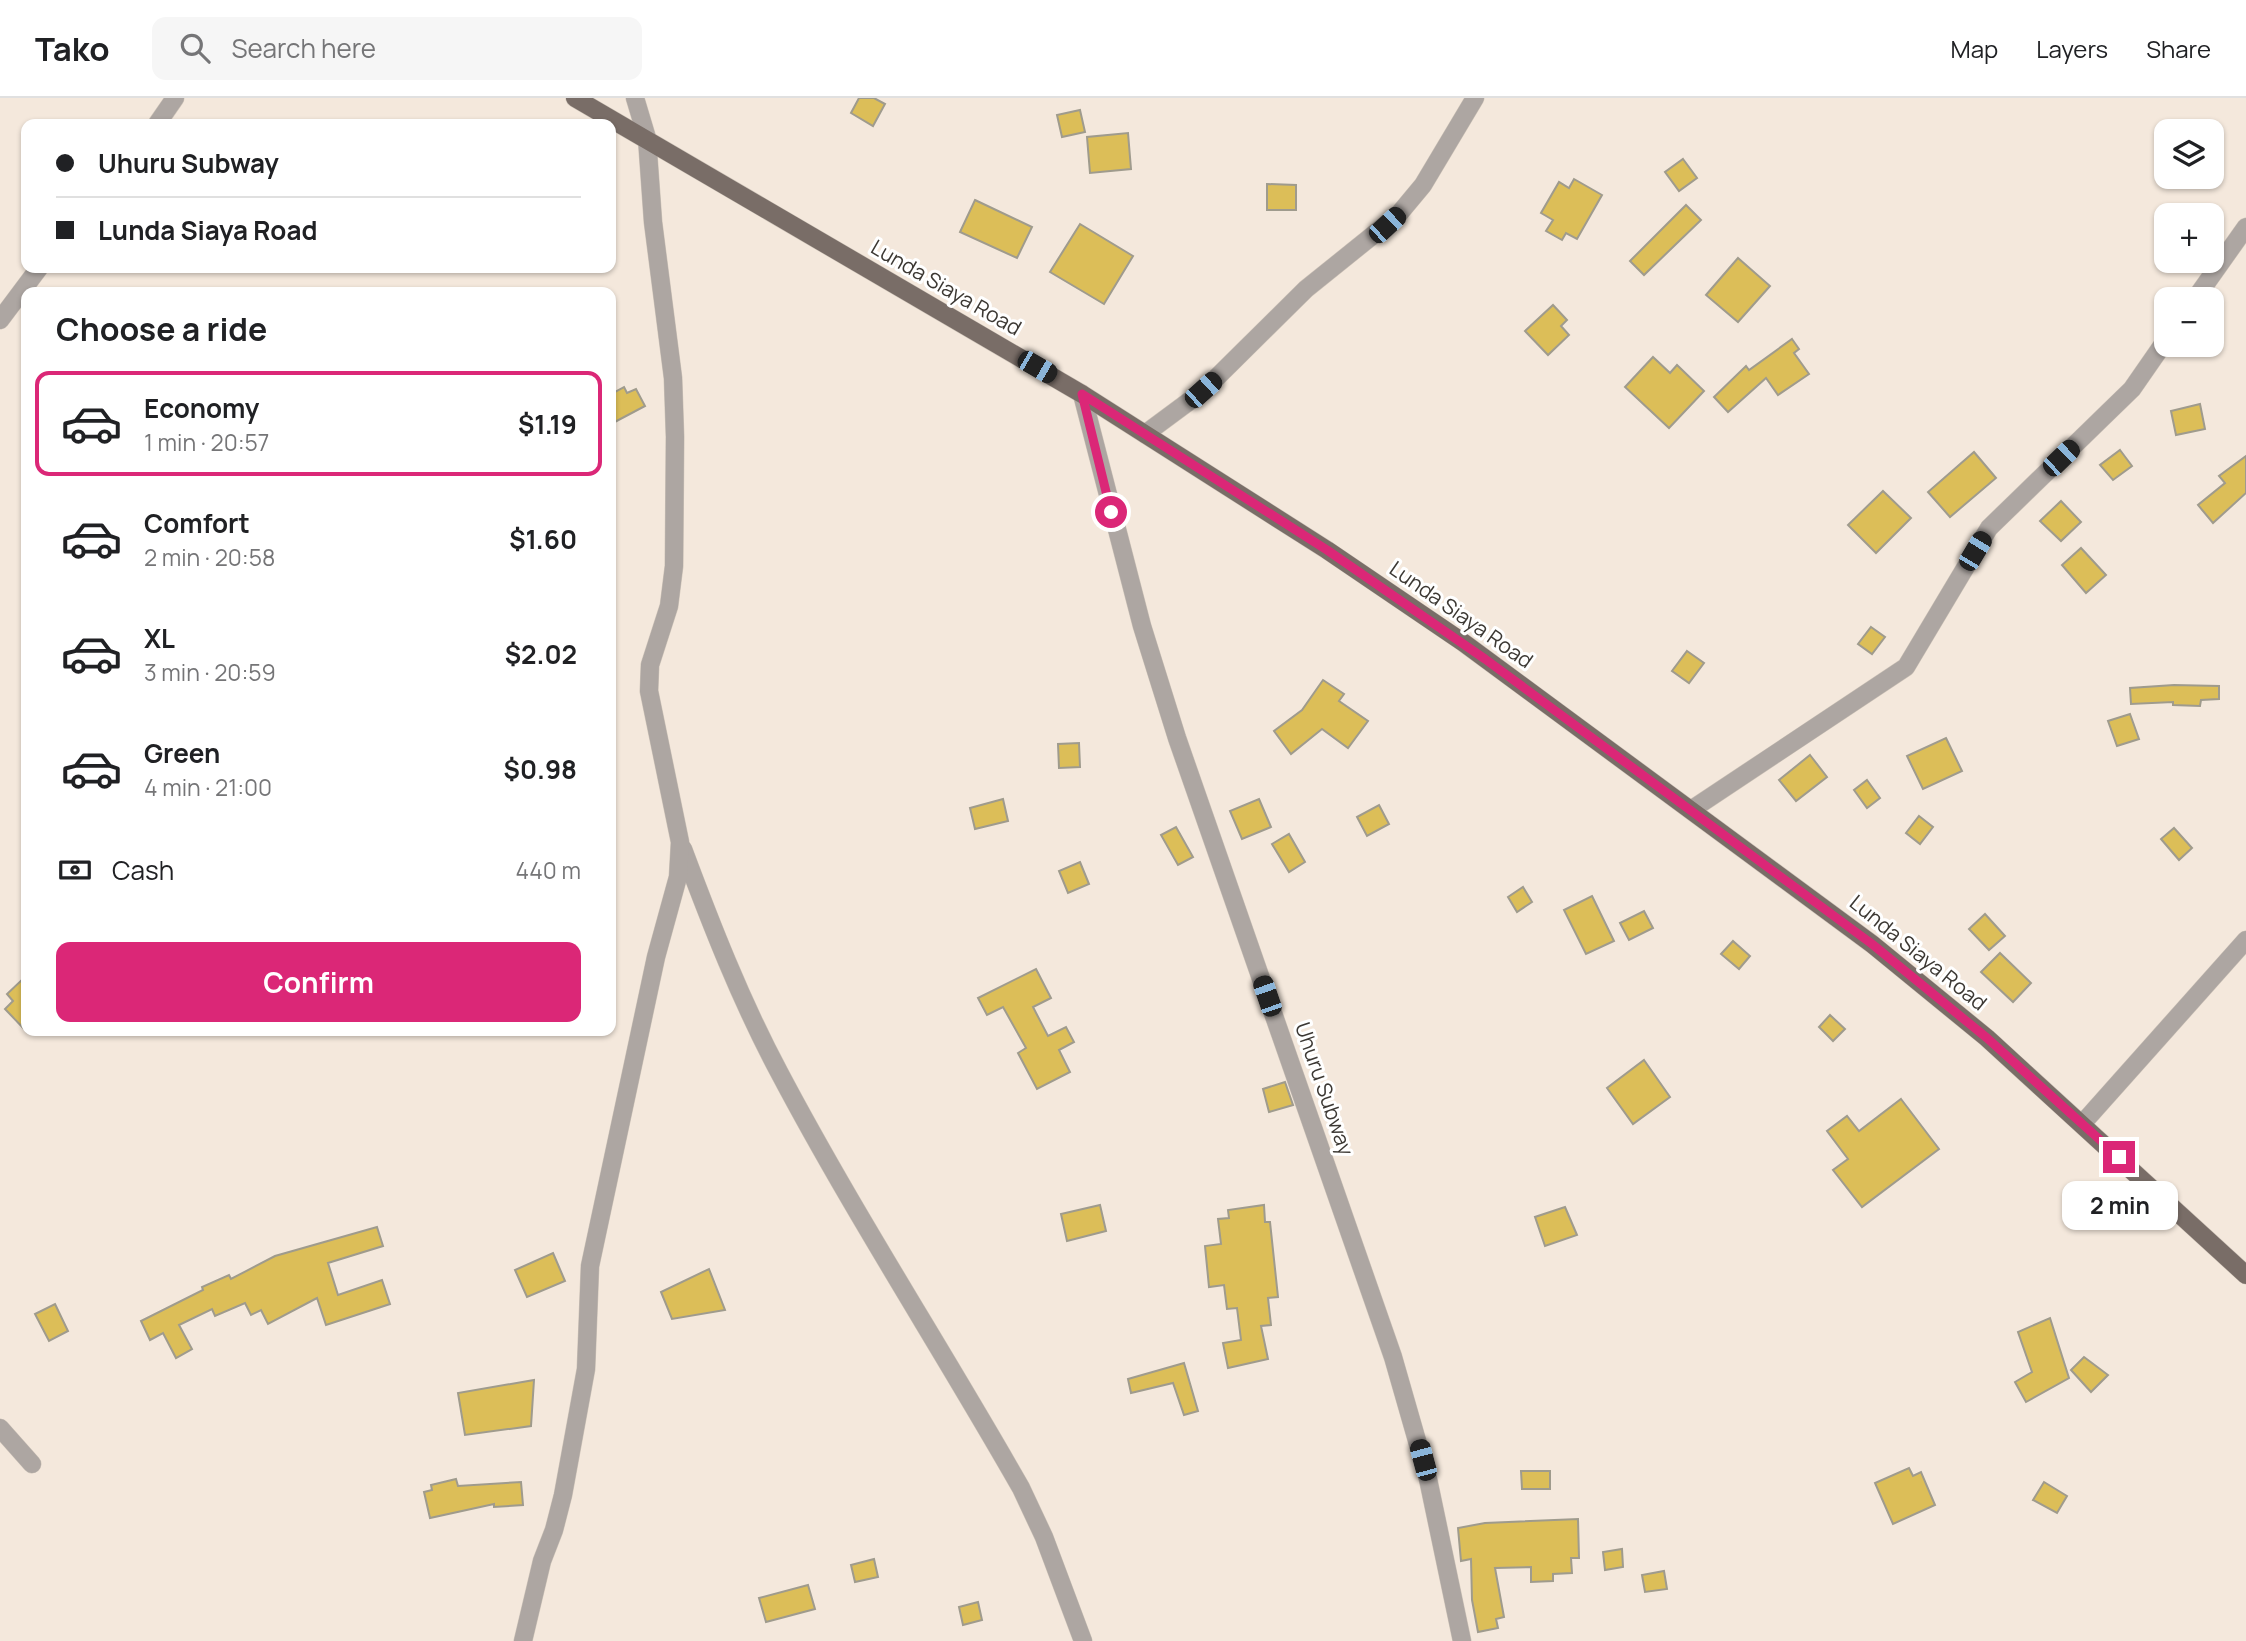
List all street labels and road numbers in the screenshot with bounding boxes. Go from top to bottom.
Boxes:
street label: Lunda Siaya Road [866,233,1027,342]
street label: Lunda Siaya Road [1384,554,1539,674]
street label: Lunda Siaya Road [1844,888,1993,1016]
street label: Uhuru Subway [1289,1018,1361,1159]

